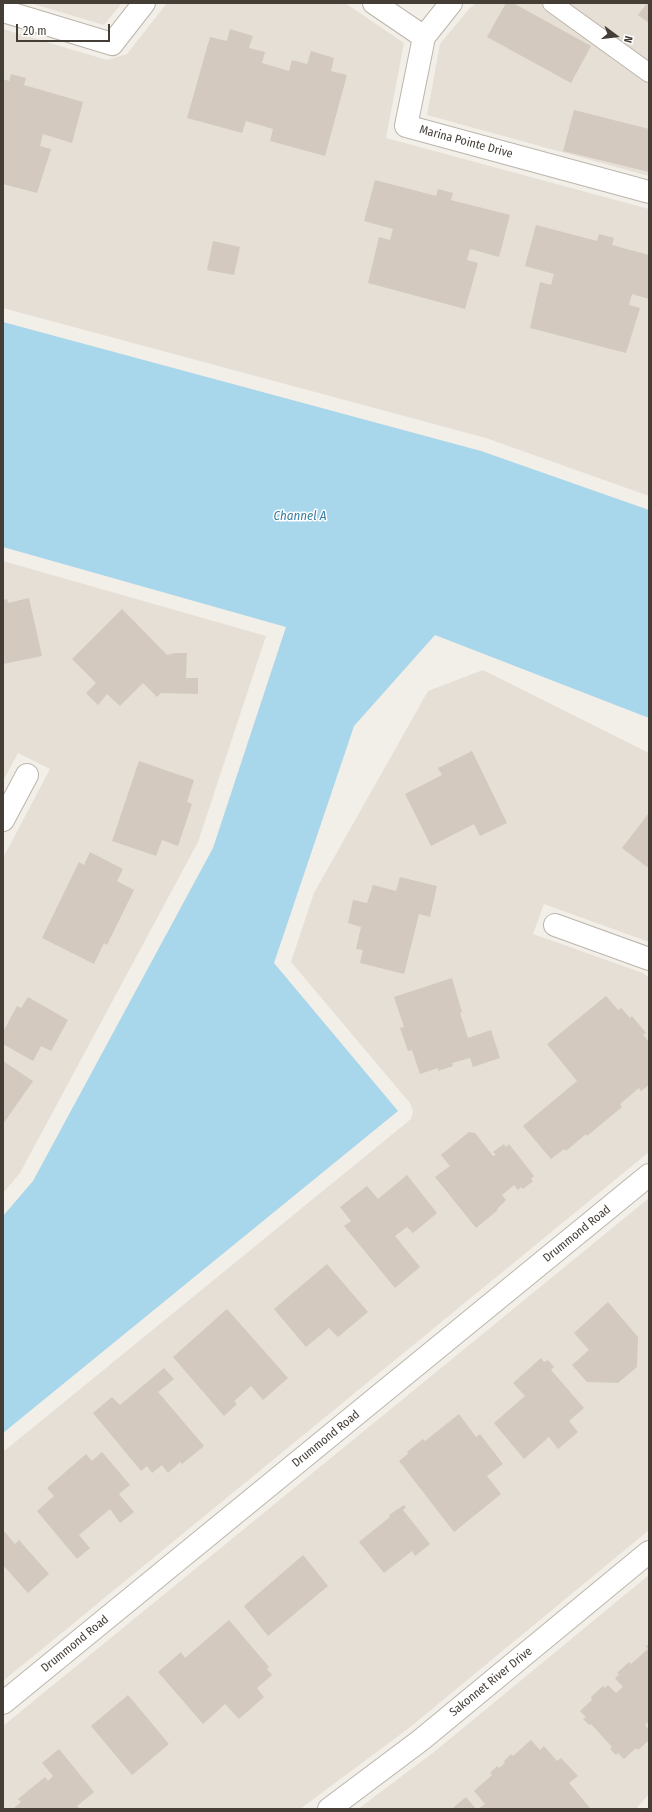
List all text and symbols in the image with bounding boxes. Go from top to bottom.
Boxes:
scale bar [18,16,112,42]
north arrow [596,16,636,56]
text: 20 m [23,24,47,38]
text: N [621,34,635,44]
street label: Marina Pointe Drive [418,123,514,161]
water label: Channel A [274,508,326,524]
street label: Drummond Road [540,1202,614,1266]
street label: Drummond Road [289,1407,363,1471]
street label: Drummond Road [38,1612,112,1676]
street label: Sakonnet River Drive [447,1644,535,1720]

